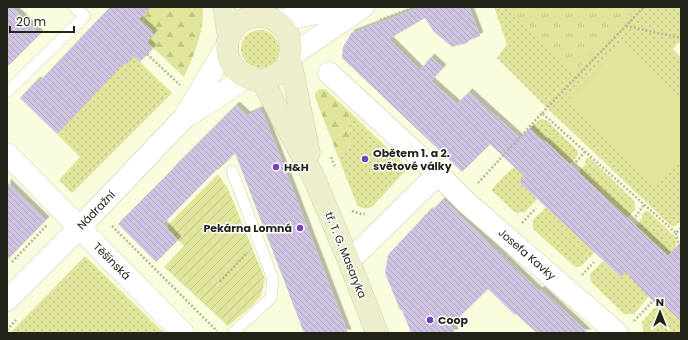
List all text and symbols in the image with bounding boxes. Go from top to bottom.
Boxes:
scale bar [10,8,74,34]
text: 20 m [16,13,46,30]
place label: Obětem 1. a 2. světové války [373,145,452,174]
marker: Obětem 1. a 2. světové války [360,154,370,164]
place label: H&H [284,159,309,175]
marker: H&H [271,162,281,172]
street label: Nádražní [73,187,119,233]
street label: tř. T. G. Masaryka [321,209,371,301]
place label: Pekárna Lomná [203,220,292,236]
marker: Pekárna Lomná [295,223,305,233]
street label: Josefa Kavky [495,225,560,284]
street label: Těšínská [90,239,134,283]
north arrow [640,292,680,332]
text: N [656,294,664,310]
place label: Coop [438,312,468,328]
marker: Coop [425,315,435,325]

